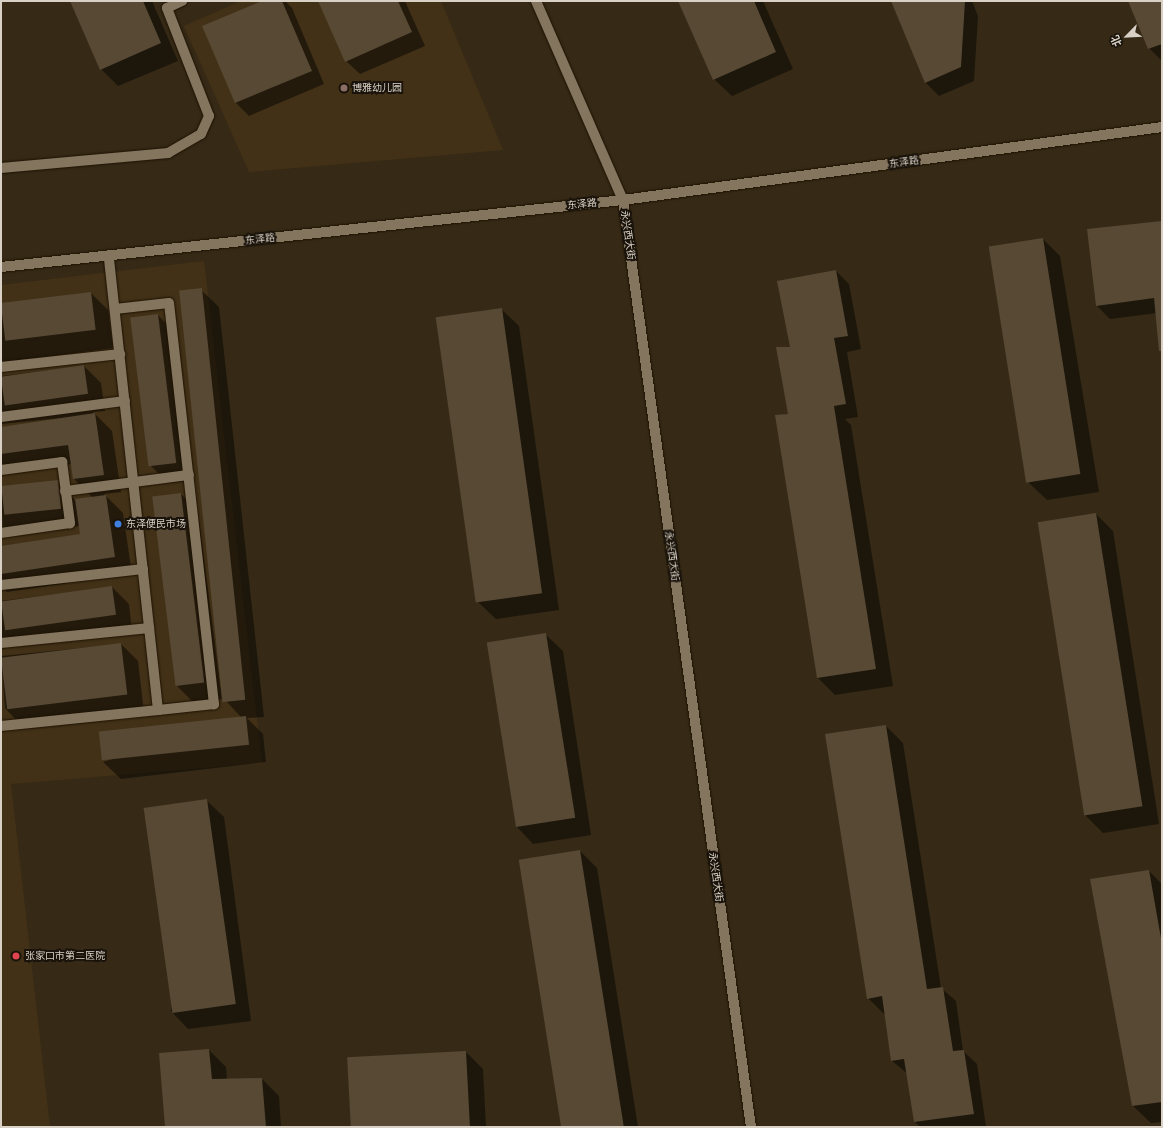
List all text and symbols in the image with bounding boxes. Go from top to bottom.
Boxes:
north arrow [1107,16,1147,56]
text: 北 [1107,33,1124,49]
place label: 博雅幼儿园 [352,82,402,94]
marker: 博雅幼儿园 [339,83,349,93]
street label: 东泽路 [888,154,920,170]
street label: 东泽路 [566,196,598,212]
street label: 永兴西大街 [619,209,637,261]
street label: 东泽路 [244,231,276,247]
place label: 东泽便民市场 [126,518,186,530]
marker: 东泽便民市场 [113,519,123,529]
street label: 永兴西大街 [663,530,681,582]
street label: 永兴西大街 [707,851,725,903]
marker: 张家口市第二医院 [10,950,22,962]
place label: 张家口市第二医院 [25,950,105,962]

